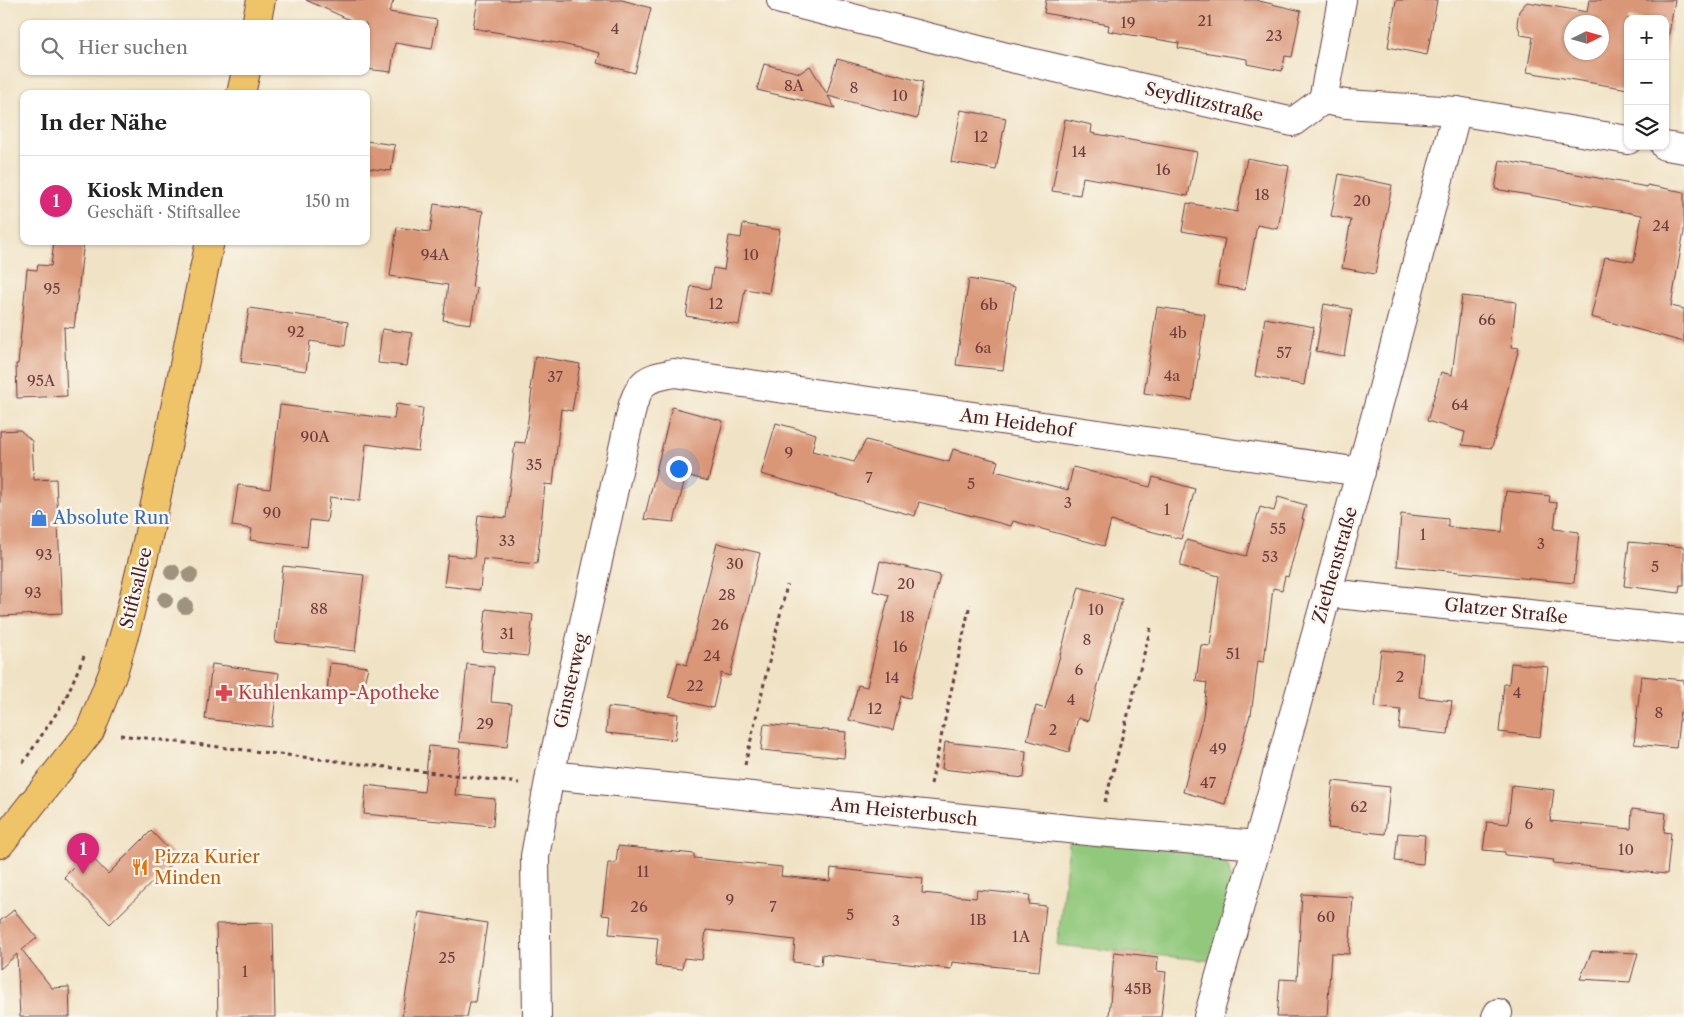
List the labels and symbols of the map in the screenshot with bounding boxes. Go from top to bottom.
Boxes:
house number: 21 [1198,11,1213,30]
house number: 19 [1120,13,1136,32]
north arrow [1564,15,1609,60]
house number: 4 [611,19,619,38]
house number: 23 [1266,26,1282,45]
house number: 8A [784,76,805,95]
house number: 8 [850,78,859,97]
street label: Seydlitzstraße [1143,78,1265,126]
house number: 10 [892,86,908,105]
house number: 12 [974,127,988,146]
house number: 14 [1072,142,1086,161]
house number: 16 [1155,160,1171,179]
house number: 18 [1254,185,1270,204]
house number: 20 [1353,191,1371,210]
house number: 24 [1652,216,1670,235]
house number: 94A [421,245,450,264]
house number: 10 [743,245,759,264]
house number: 95 [44,279,60,298]
house number: 12 [709,294,723,313]
house number: 6b [980,295,998,314]
house number: 66 [1478,310,1496,329]
house number: 92 [287,322,305,341]
house number: 4b [1169,323,1187,342]
house number: 6a [975,338,991,357]
house number: 57 [1276,343,1292,362]
house number: 4a [1164,366,1180,385]
house number: 37 [547,367,563,386]
house number: 95A [27,371,56,390]
house number: 64 [1451,395,1469,414]
street label: Am Heidehof [957,404,1078,442]
house number: 90A [300,427,330,446]
house number: 9 [785,443,793,462]
house number: 35 [526,455,542,474]
your location [666,456,692,482]
house number: 7 [865,468,873,487]
house number: 5 [967,474,975,493]
house number: 3 [1064,493,1072,512]
house number: 1 [1164,500,1171,519]
house number: 90 [263,503,281,522]
street label: Ziethenstraße [1308,504,1362,626]
place label: Absolute Run [52,507,169,529]
shop icon: Absolute Run [29,508,49,528]
house number: 55 [1270,519,1286,538]
house number: 1 [1420,525,1427,544]
house number: 33 [499,531,515,550]
house number: 3 [1537,534,1545,553]
house number: 93 [35,545,53,564]
street label: Stiftsallee [115,545,157,631]
house number: 53 [1262,547,1278,566]
house number: 30 [726,554,744,573]
house number: 5 [1651,557,1659,576]
house number: 20 [897,574,915,593]
house number: 93 [24,583,42,602]
house number: 28 [718,585,736,604]
street label: Glatzer Straße [1443,594,1569,628]
house number: 88 [310,599,328,618]
house number: 10 [1088,600,1104,619]
house number: 18 [899,607,915,626]
house number: 26 [711,615,729,634]
house number: 31 [500,624,515,643]
house number: 8 [1083,630,1092,649]
street label: Ginsterweg [549,631,593,731]
house number: 16 [892,637,908,656]
house number: 51 [1226,644,1241,663]
house number: 24 [703,646,721,665]
house number: 6 [1075,660,1084,679]
house number: 2 [1396,667,1404,686]
house number: 14 [885,668,899,687]
house number: 22 [686,676,704,695]
place label: Kuhlenkamp-Apotheke [238,682,439,704]
pharmacy icon: Kuhlenkamp-Apotheke [214,683,234,703]
house number: 4 [1513,683,1521,702]
house number: 4 [1067,690,1075,709]
house number: 12 [868,699,882,718]
house number: 8 [1655,703,1664,722]
house number: 29 [476,714,494,733]
house number: 2 [1049,720,1057,739]
house number: 49 [1209,739,1227,758]
house number: 47 [1200,773,1217,792]
street label: Am Heisterbusch [828,793,979,831]
house number: 62 [1350,797,1368,816]
house number: 6 [1525,814,1534,833]
pin: 1 [67,833,99,874]
house number: 10 [1618,840,1634,859]
place label: Pizza Kurier Minden [154,846,260,889]
restaurant icon: Pizza Kurier Minden [130,857,150,877]
house number: 11 [637,862,650,881]
house number: 9 [726,890,734,909]
house number: 26 [630,897,648,916]
house number: 7 [769,897,777,916]
house number: 5 [846,905,854,924]
house number: 60 [1317,907,1335,926]
house number: 1B [970,910,986,929]
house number: 3 [892,911,900,930]
house number: 1A [1012,927,1031,946]
house number: 25 [439,948,455,967]
house number: 1 [242,962,249,981]
house number: 45B [1124,979,1152,998]

